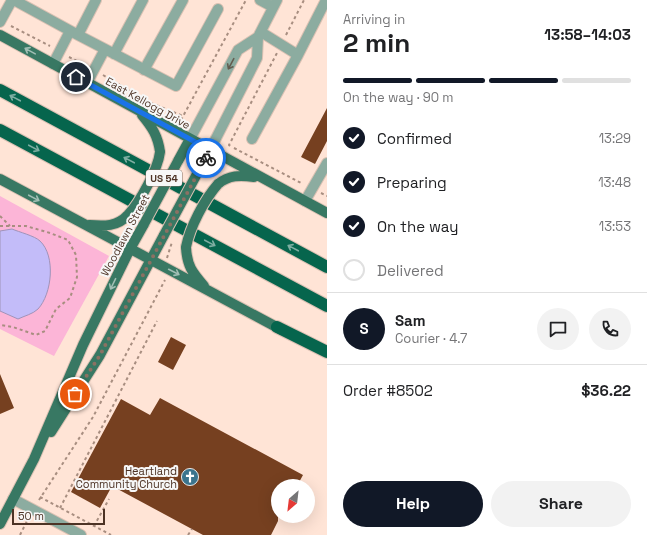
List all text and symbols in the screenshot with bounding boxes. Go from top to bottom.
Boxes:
text: Arriving in [343,11,405,28]
text: 13:58–14:03 [544,25,631,44]
text: 2 min [343,26,410,60]
one-way arrow [24,47,36,55]
one-way arrow [226,57,234,69]
pin [59,60,93,94]
icon: home [65,66,87,88]
street label: East Kellogg Drive [103,74,193,132]
text: On the way · 90 m [343,89,454,106]
one-way arrow [9,93,21,101]
icon: check [343,127,365,149]
text: Confirmed [377,129,452,148]
text: 13:29 [599,130,631,147]
courier [186,138,226,178]
one-way arrow [28,145,40,153]
icon: bike [195,147,217,169]
one-way arrow [123,155,135,163]
road number: US 54 [146,170,182,186]
icon: check [343,171,365,193]
text: Preparing [377,173,447,192]
text: 13:48 [598,174,631,191]
street label: Woodlawn Street [97,192,153,278]
one-way arrow [28,194,40,202]
icon: check [343,215,365,237]
text: On the way [377,217,458,236]
text: 13:53 [599,218,631,235]
one-way arrow [204,240,216,247]
one-way arrow [287,244,299,251]
text: Delivered [377,261,444,280]
one-way arrow [168,269,180,276]
one-way arrow [109,278,116,290]
button: chat [537,308,579,350]
button: phone [589,308,631,350]
text: Sam [395,311,426,330]
text: S [359,319,369,338]
text: Courier · 4.7 [395,330,467,347]
pin [58,377,92,411]
text: Order #8502 [343,381,433,400]
text: $36.22 [581,381,631,400]
icon: bag [64,383,86,405]
place label: Heartland Community Church [76,464,177,491]
church icon: Heartland Community Church [180,467,200,487]
north arrow [271,479,315,523]
map controls [271,479,315,523]
button: Help [343,481,483,527]
button: Share [491,481,631,527]
scale bar [12,507,105,526]
text: 50 m [18,509,44,523]

